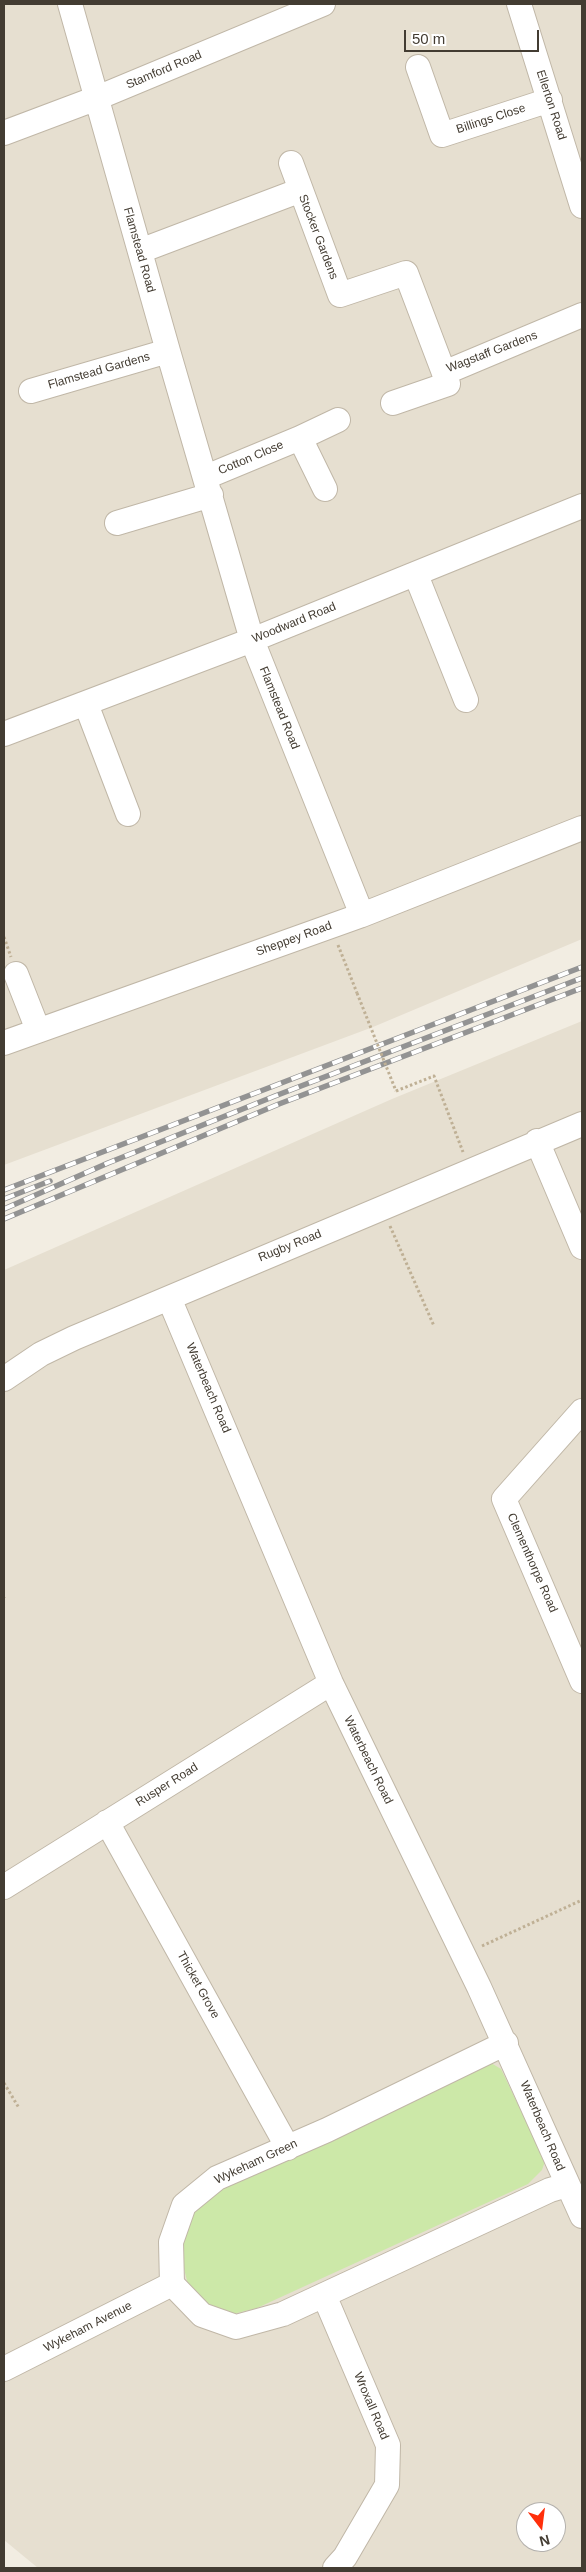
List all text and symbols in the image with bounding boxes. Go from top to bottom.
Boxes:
scale bar [406,20,541,52]
text: 50 m [412,30,445,47]
street label: Stamford Road [124,48,204,92]
street label: Ellerton Road [533,68,569,142]
street label: Billings Close [455,101,527,137]
street label: Stocker Gardens [295,192,341,282]
street label: Flamstead Road [120,206,158,294]
street label: Wagstaff Gardens [445,328,539,376]
street label: Flamstead Gardens [46,350,152,392]
street label: Cotton Close [216,438,286,478]
street label: Woodward Road [250,600,338,646]
street label: Flamstead Road [256,664,302,752]
street label: Sheppey Road [254,919,334,959]
street label: Rugby Road [256,1227,324,1265]
street label: Waterbeach Road [183,1341,233,1435]
street label: Clementhorpe Road [504,1511,560,1615]
street label: Waterbeach Road [340,1714,396,1806]
street label: Rusper Road [133,1760,201,1810]
street label: Thicket Grove [174,1949,222,2021]
street label: Waterbeach Road [517,2079,567,2173]
street label: Wykeham Green [212,2136,300,2188]
street label: Wykeham Avenue [41,2299,135,2355]
street label: Wroxall Road [350,2370,392,2442]
north arrow [516,2502,566,2552]
text: N [538,2531,552,2550]

